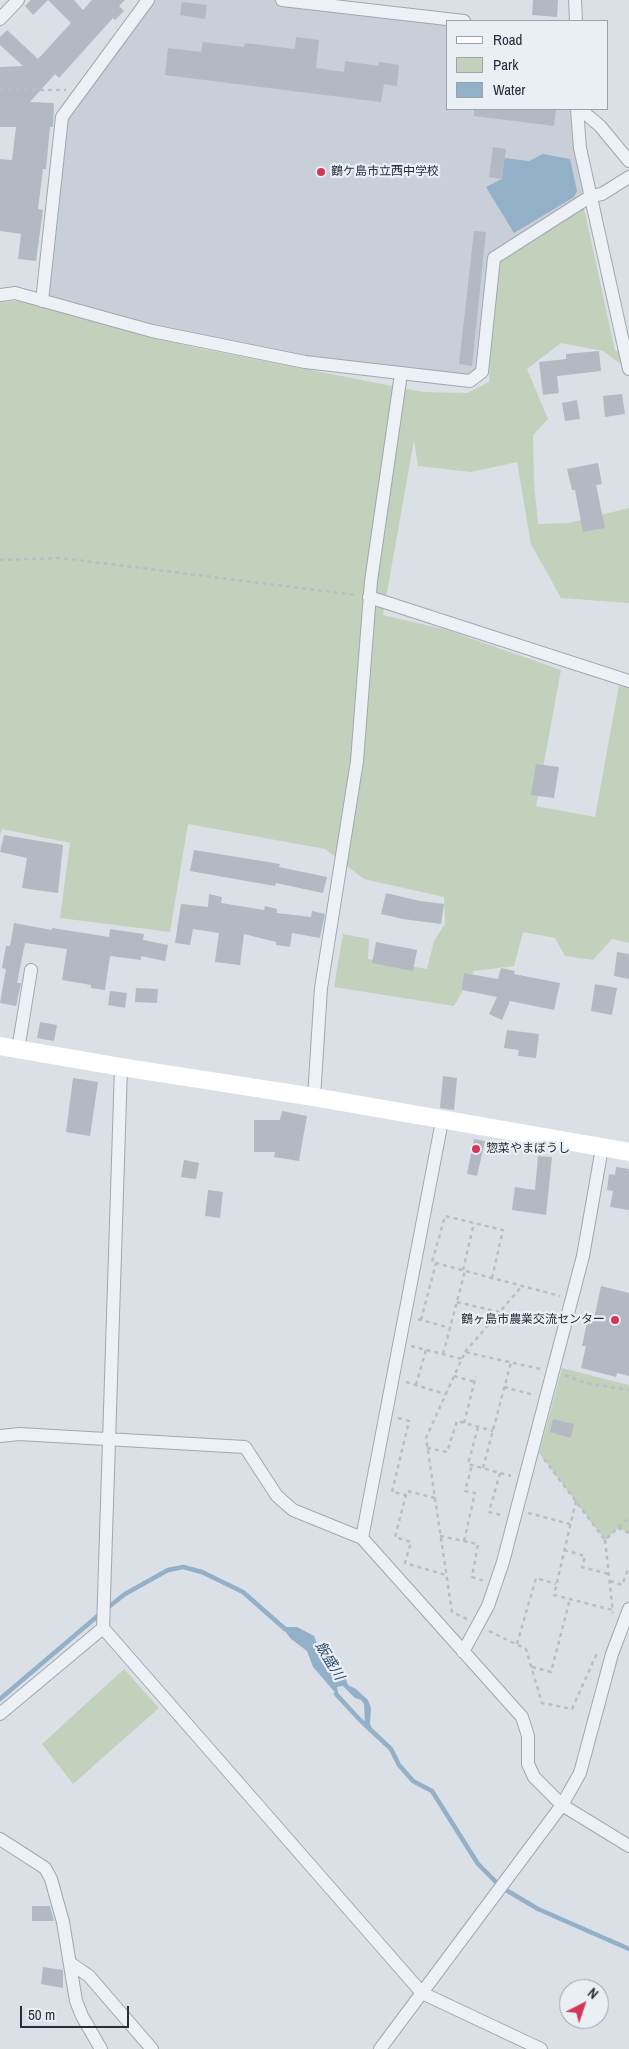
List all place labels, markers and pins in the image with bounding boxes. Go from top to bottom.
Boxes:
place label: 鶴ケ島市立西中学校 [331,165,439,179]
marker: 鶴ケ島市立西中学校 [315,166,327,178]
place label: 惣菜やまぼうし [486,1142,570,1156]
marker: 惣菜やまぼうし [470,1143,482,1155]
place label: 鶴ヶ島市農業交流センター [461,1313,605,1327]
marker: 鶴ヶ島市農業交流センター [609,1314,621,1326]

